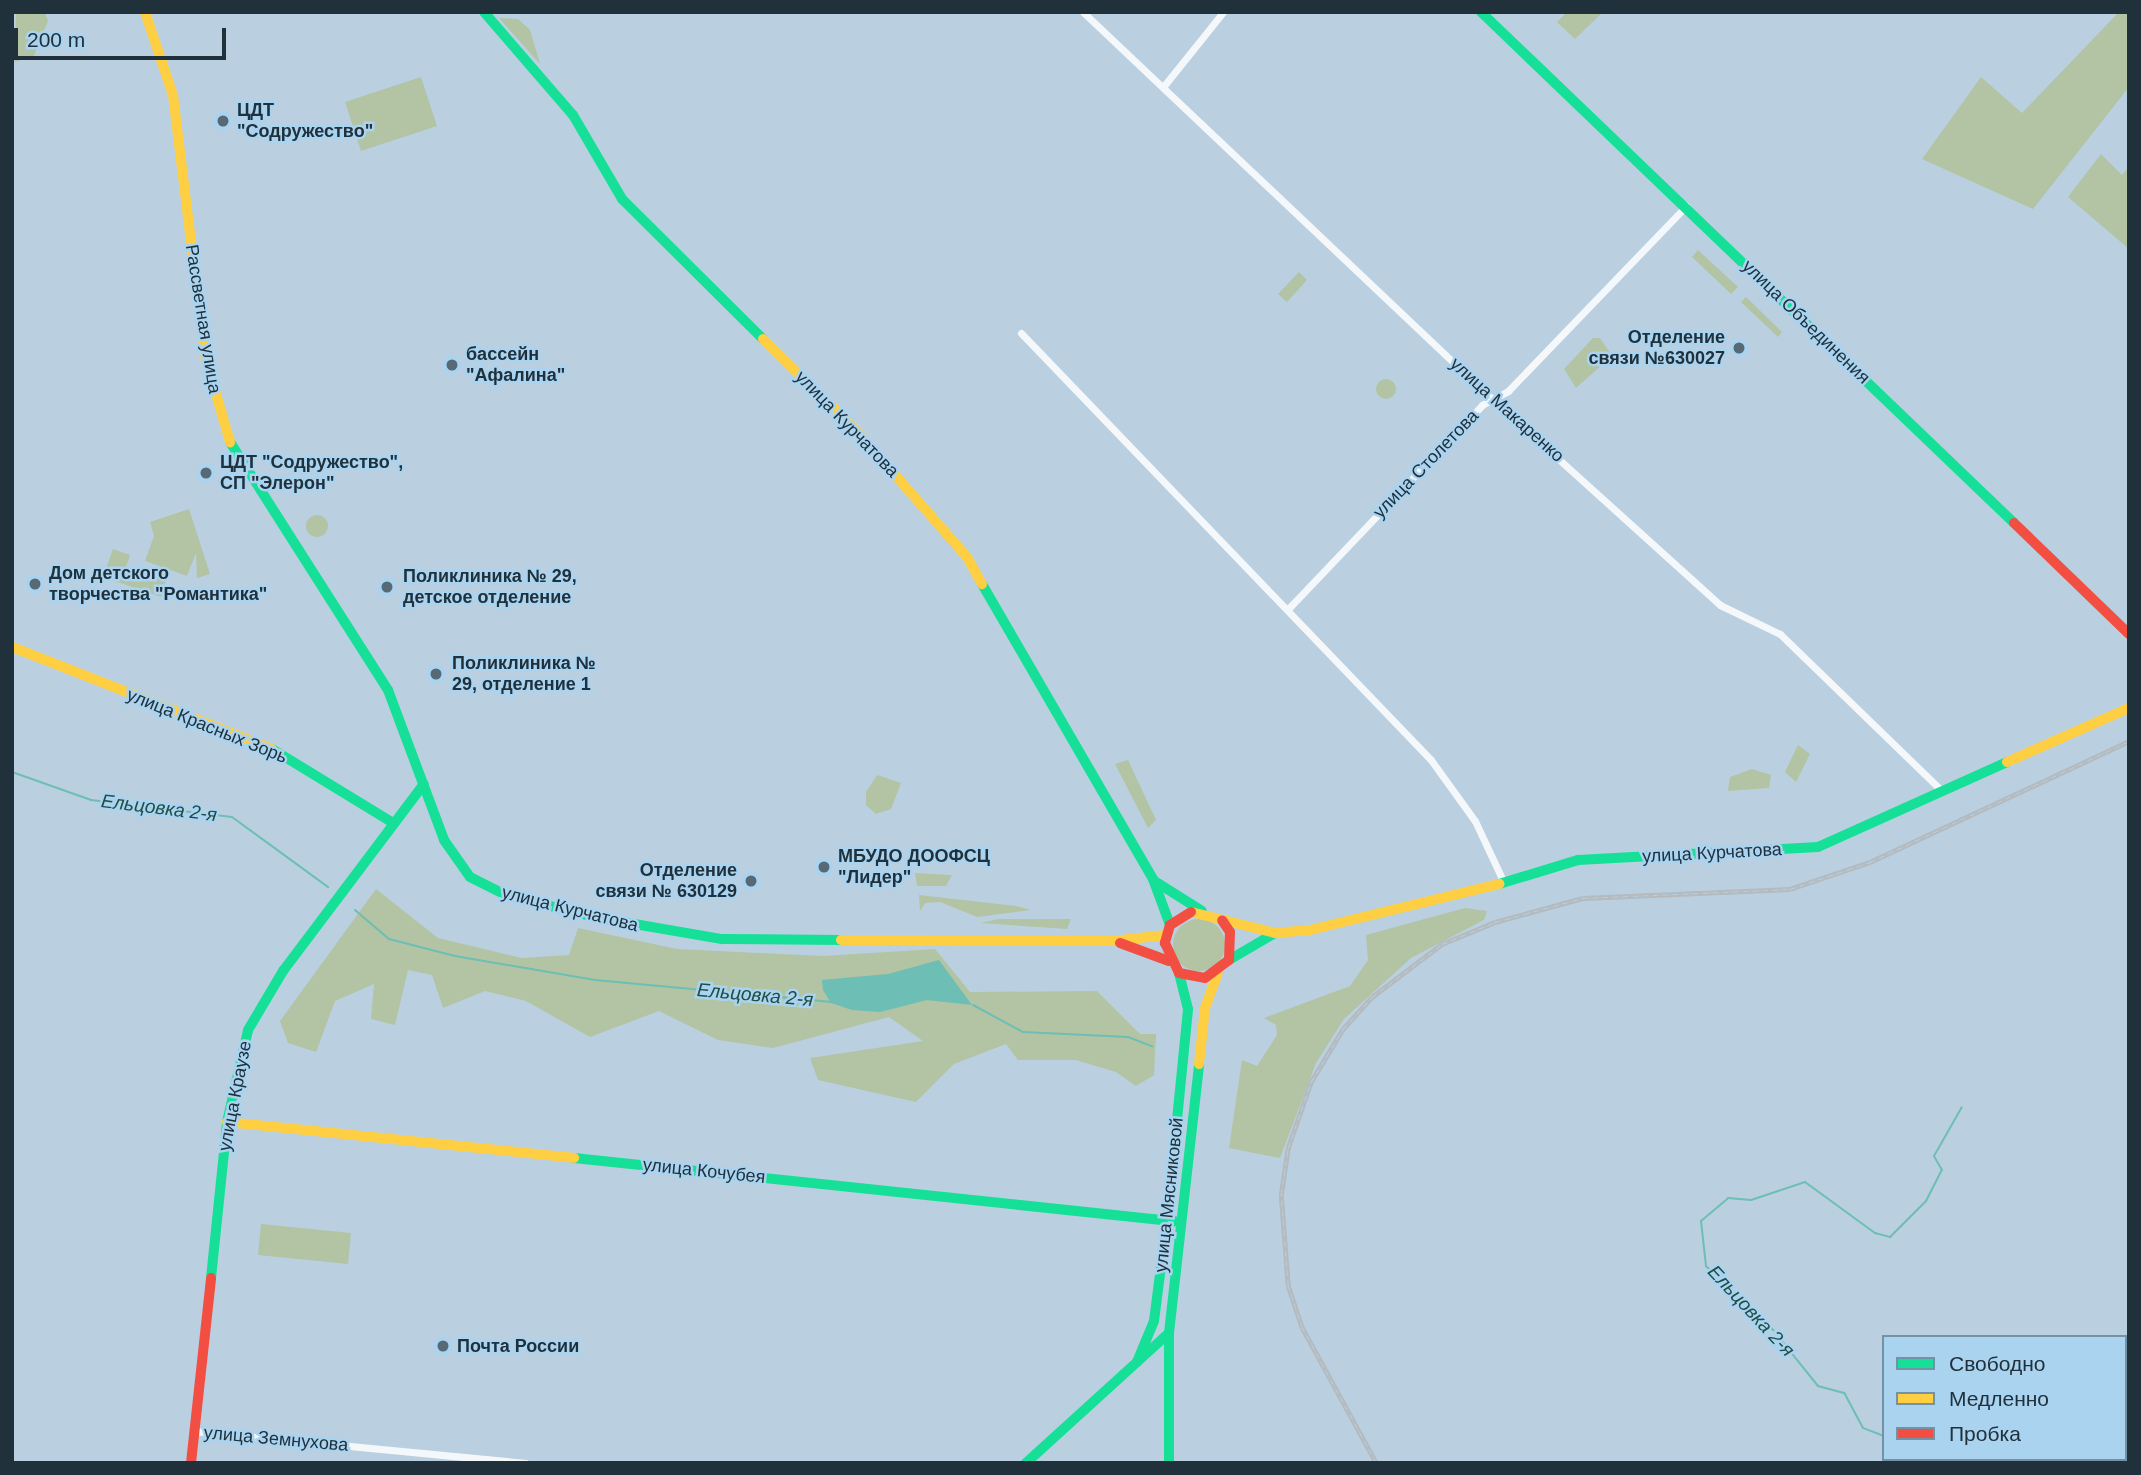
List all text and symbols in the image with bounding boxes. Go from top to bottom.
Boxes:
scale bar [18,14,229,58]
text: 200 m [27,28,85,51]
place label: ЦДТ "Содружество" [237,100,373,142]
marker: ЦДТ "Содружество" [215,113,231,129]
street label: Рассветная улица [181,243,225,395]
street label: улица Объединения [1738,255,1874,389]
place label: Отделение связи №630027 [1589,327,1725,370]
marker: Отделение связи №630027 [1731,340,1747,356]
place label: бассейн "Афалина" [466,344,565,386]
street label: улица Макаренко [1446,353,1568,467]
marker: бассейн "Афалина" [444,357,460,373]
street label: улица Курчатова [791,366,903,482]
street label: улица Столетова [1369,405,1483,523]
place label: ЦДТ "Содружество", СП "Элерон" [220,452,403,494]
marker: ЦДТ "Содружество", СП "Элерон" [198,465,214,481]
place label: Дом детского творчества "Романтика" [49,563,267,606]
place label: Поликлиника № 29, детское отделение [403,566,577,608]
marker: Дом детского творчества "Романтика" [27,576,43,592]
marker: Поликлиника № 29, детское отделение [377,577,397,597]
place label: Поликлиника № 29, отделение 1 [452,653,596,696]
marker: Поликлиника № 29, отделение 1 [426,664,446,684]
street label: улица Красных Зорь [124,684,290,768]
water label: Ельцовка 2-я [100,790,218,826]
street label: улица Курчатова [1642,839,1782,867]
place label: МБУДО ДООФСЦ "Лидер" [838,846,990,888]
marker: МБУДО ДООФСЦ "Лидер" [816,859,832,875]
place label: Отделение связи № 630129 [596,860,737,903]
marker: Отделение связи № 630129 [743,873,759,889]
street label: улица Курчатова [500,882,640,936]
water label: Ельцовка 2-я [696,979,814,1011]
street label: улица Краузе [214,1039,256,1153]
street label: улица Мясниковой [1150,1116,1188,1274]
street label: улица Кочубея [642,1154,766,1188]
water label: Ельцовка 2-я [1703,1261,1799,1361]
place label: Почта России [457,1335,579,1357]
legend [1882,1335,2127,1461]
marker: Почта России [435,1338,451,1354]
text: Свободно [1949,1352,2046,1375]
text: Медленно [1949,1387,2049,1410]
street label: улица Земнухова [203,1422,349,1456]
text: Пробка [1949,1422,2021,1445]

